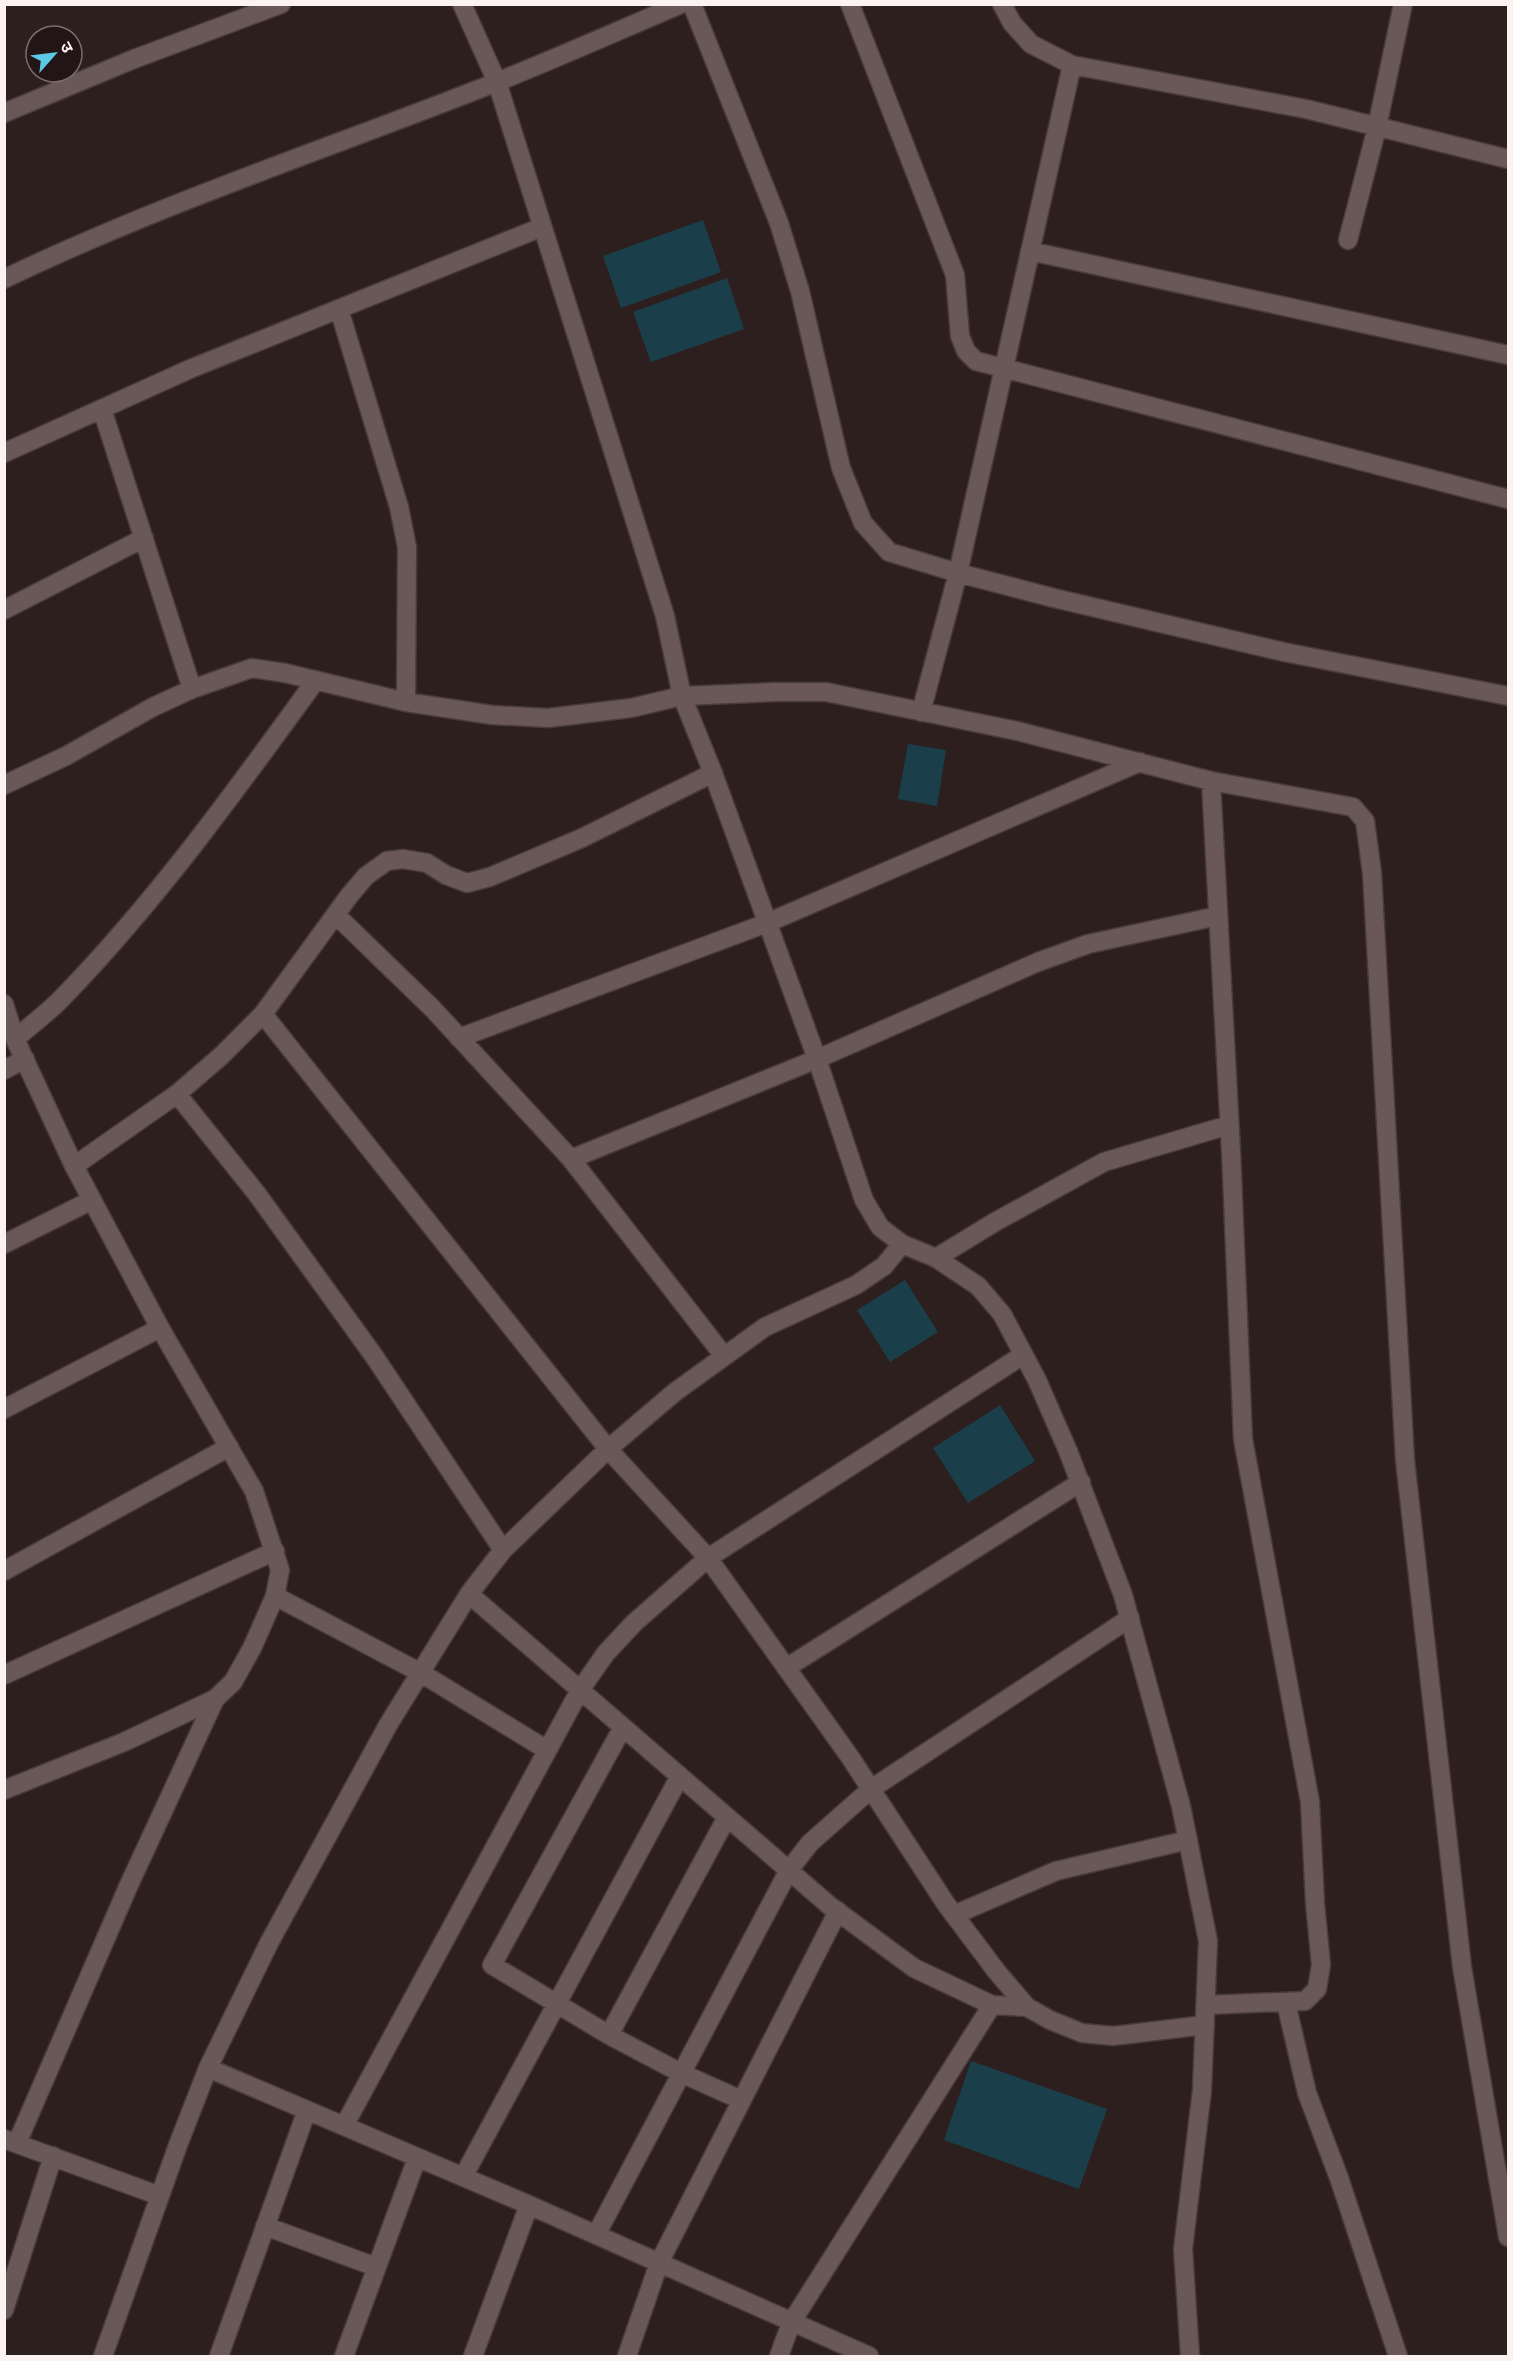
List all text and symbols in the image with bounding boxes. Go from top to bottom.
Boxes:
north arrow [24,24,84,84]
text: उ [55,38,79,57]

